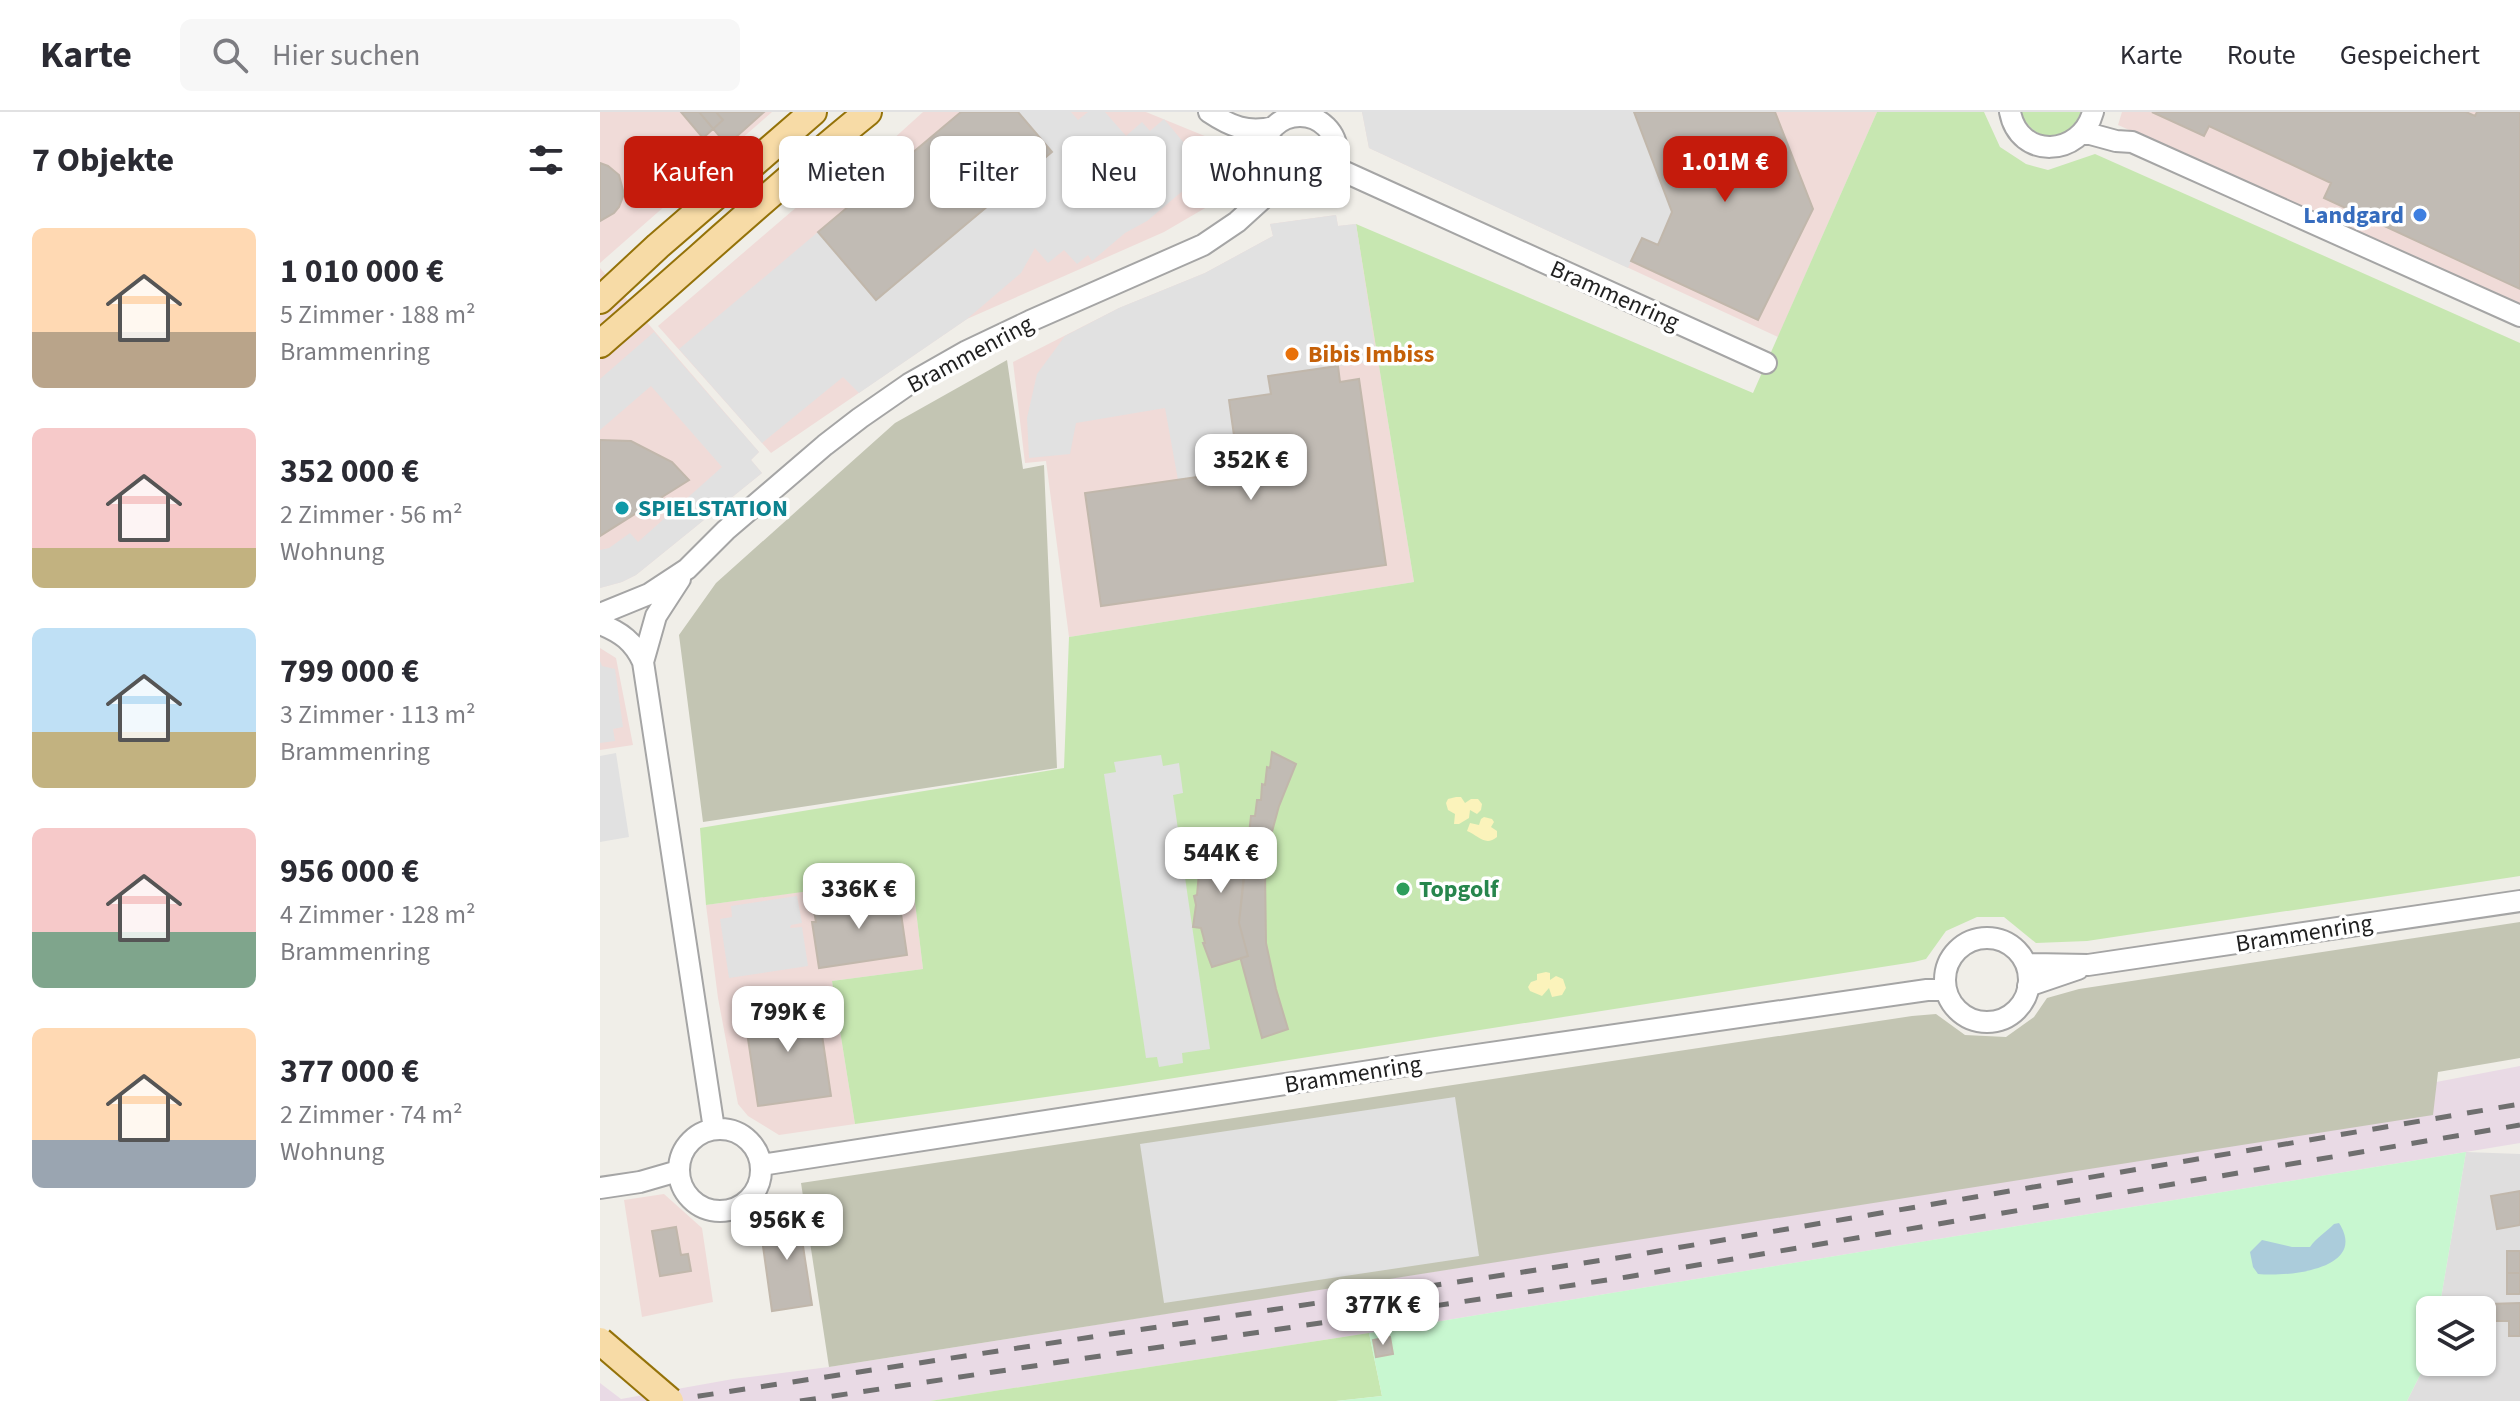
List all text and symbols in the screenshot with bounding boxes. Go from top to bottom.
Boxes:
search box [180,19,740,91]
text: Karte [40,28,132,82]
icon: search [208,33,252,77]
text: Hier suchen [272,34,420,77]
text: Karte [2120,35,2183,75]
text: Route [2227,35,2296,75]
text: Gespeichert [2340,35,2480,75]
text: 7 Objekte [32,136,174,185]
chip: Kaufen [624,136,763,208]
chip: Mieten [779,136,914,208]
chip: Filter [930,136,1046,208]
chip: Neu [1062,136,1166,208]
chip: Wohnung [1182,136,1350,208]
pin: 1.01M € [1651,136,1799,204]
icon: filters [524,138,568,182]
text: 1.01M € [1681,143,1769,180]
place label: Landgard [2303,198,2404,233]
marker: Landgard [2411,206,2429,224]
text: 1 010 000 € [280,247,444,296]
street label: Brammenring [1545,251,1685,340]
icon: home [96,260,192,356]
text: 5 Zimmer · 188 m² [280,296,476,333]
street label: Brammenring [901,307,1039,402]
text: Brammenring [280,333,430,370]
place label: Bibis Imbiss [1308,337,1434,372]
marker: Bibis Imbiss [1283,345,1301,363]
pin: 352K € [1186,434,1316,502]
text: 352K € [1213,441,1289,478]
text: 352 000 € [280,447,419,496]
icon: home [96,460,192,556]
place label: SPIELSTATION [638,491,788,526]
text: 2 Zimmer · 56 m² [280,496,463,533]
marker: SPIELSTATION [613,499,631,517]
text: Wohnung [280,533,384,570]
text: 799 000 € [280,647,419,696]
icon: home [96,660,192,756]
text: 3 Zimmer · 113 m² [280,696,476,733]
text: Brammenring [280,733,430,770]
pin: 544K € [1156,827,1286,895]
text: 544K € [1183,834,1259,871]
text: 956 000 € [280,847,419,896]
icon: home [96,860,192,956]
pin: 336K € [794,863,924,931]
text: 336K € [821,870,897,907]
place label: Topgolf [1419,872,1499,907]
marker: Topgolf [1394,880,1412,898]
text: 4 Zimmer · 128 m² [280,896,476,933]
street label: Brammenring [2233,905,2375,962]
text: Brammenring [280,933,430,970]
pin: 799K € [723,986,853,1054]
text: 799K € [750,993,826,1030]
street label: Brammenring [1282,1046,1424,1103]
text: 377 000 € [280,1047,419,1096]
icon: home [96,1060,192,1156]
text: 2 Zimmer · 74 m² [280,1096,463,1133]
text: Wohnung [280,1133,384,1170]
pin: 956K € [722,1194,852,1262]
text: 956K € [749,1201,825,1238]
pin: 377K € [1318,1279,1448,1347]
text: 377K € [1345,1286,1421,1323]
map controls [2416,1296,2496,1376]
button: layers [2416,1296,2496,1376]

